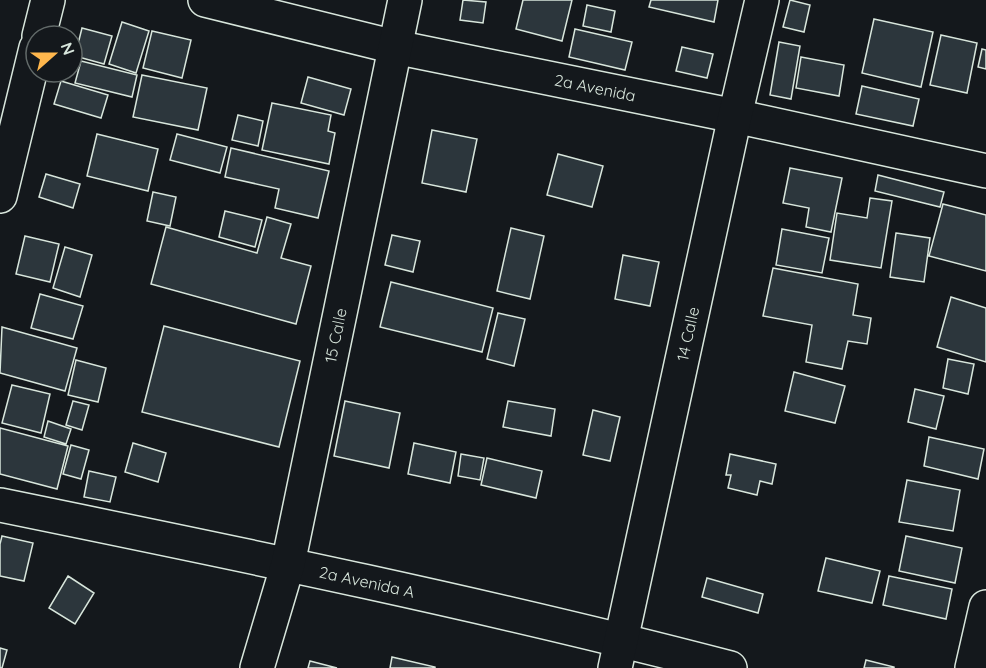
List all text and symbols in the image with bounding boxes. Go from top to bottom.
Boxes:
north arrow [24,24,84,84]
text: N [57,40,79,58]
street label: 2a Avenida [553,70,638,106]
street label: 14 Calle [672,305,703,363]
street label: 15 Calle [320,306,351,365]
street label: 2a Avenida A [318,562,417,602]

